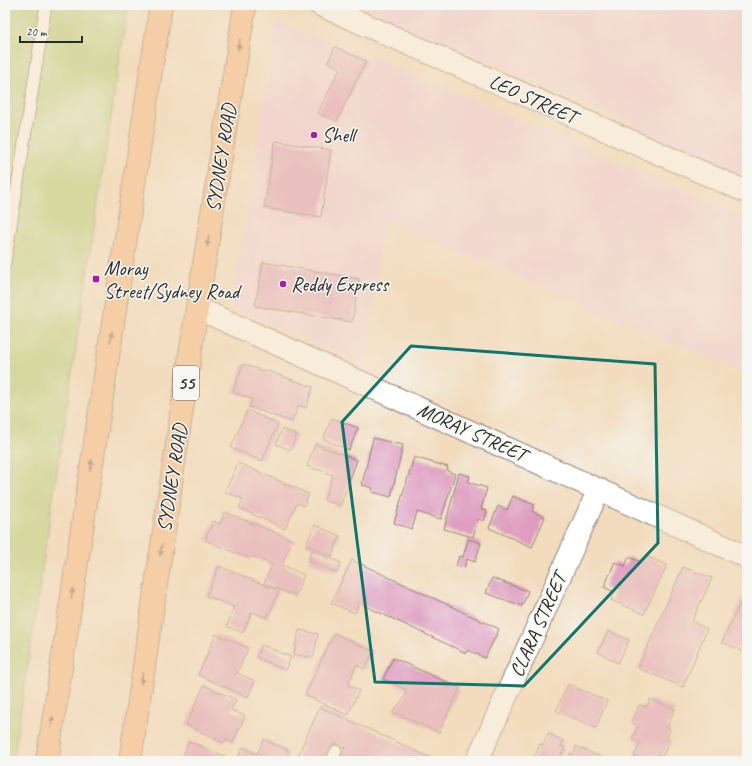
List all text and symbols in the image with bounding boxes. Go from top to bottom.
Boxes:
scale bar [20,18,82,44]
text: 20 m [26,24,48,40]
one-way arrow [236,37,242,50]
street label: LEO STREET [486,69,585,131]
street label: SYDNEY ROAD [200,101,242,214]
place label: Shell [322,123,358,148]
marker: Shell [309,130,319,140]
one-way arrow [205,235,211,247]
place label: Moray Street/Sydney Road [104,256,242,304]
place label: Reddy Express [291,272,390,297]
marker: Moray Street/Sydney Road [91,274,101,284]
marker: Reddy Express [278,279,288,289]
one-way arrow [108,331,114,343]
road number: 55 [173,366,199,400]
street label: MORAY STREET [414,397,534,469]
street label: SYDNEY ROAD [151,421,193,534]
one-way arrow [89,459,95,471]
one-way arrow [158,544,164,556]
street label: CLARA STREET [504,566,574,681]
one-way arrow [69,588,75,600]
one-way arrow [139,672,145,684]
one-way arrow [50,716,56,729]

